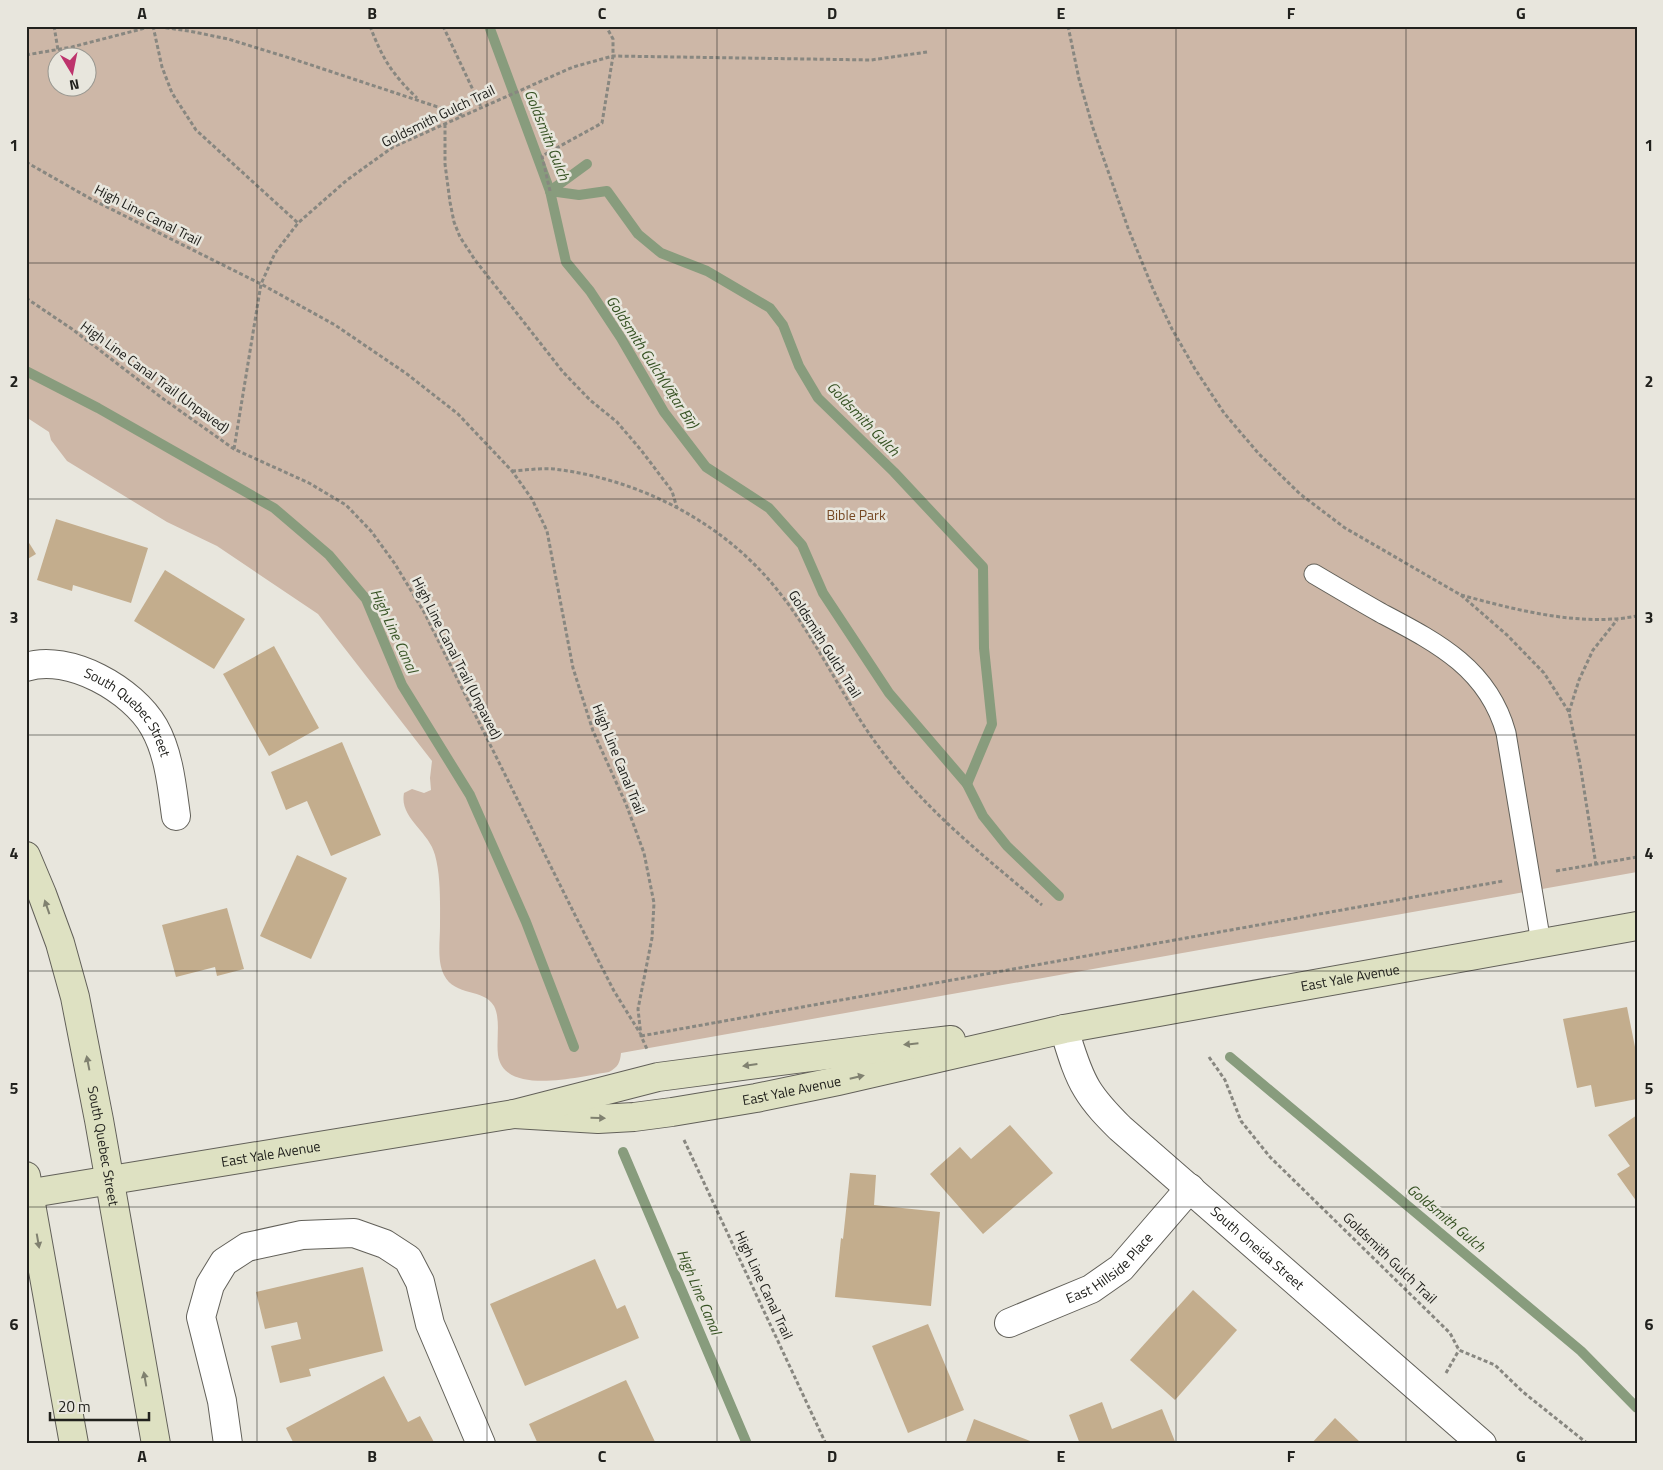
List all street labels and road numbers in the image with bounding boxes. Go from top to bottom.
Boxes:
street label: Goldsmith Gulch Trail [378,79,498,152]
street label: High Line Canal Trail [91,179,205,251]
street label: High Line Canal Trail (Unpaved) [76,315,234,438]
street label: High Line Canal Trail (Unpaved) [407,573,508,743]
street label: Goldsmith Gulch Trail [784,586,867,702]
street label: South Quebec Street [81,662,176,759]
street label: High Line Canal Trail [588,700,651,817]
street label: East Yale Avenue [1299,958,1401,996]
street label: East Yale Avenue [741,1070,843,1110]
street label: South Quebec Street [83,1084,125,1207]
street label: East Yale Avenue [220,1135,322,1172]
street label: South Oneida Street [1206,1201,1309,1295]
street label: Goldsmith Gulch Trail [1339,1207,1442,1308]
street label: High Line Canal Trail [730,1227,799,1342]
street label: East Hillside Place [1062,1227,1157,1308]

